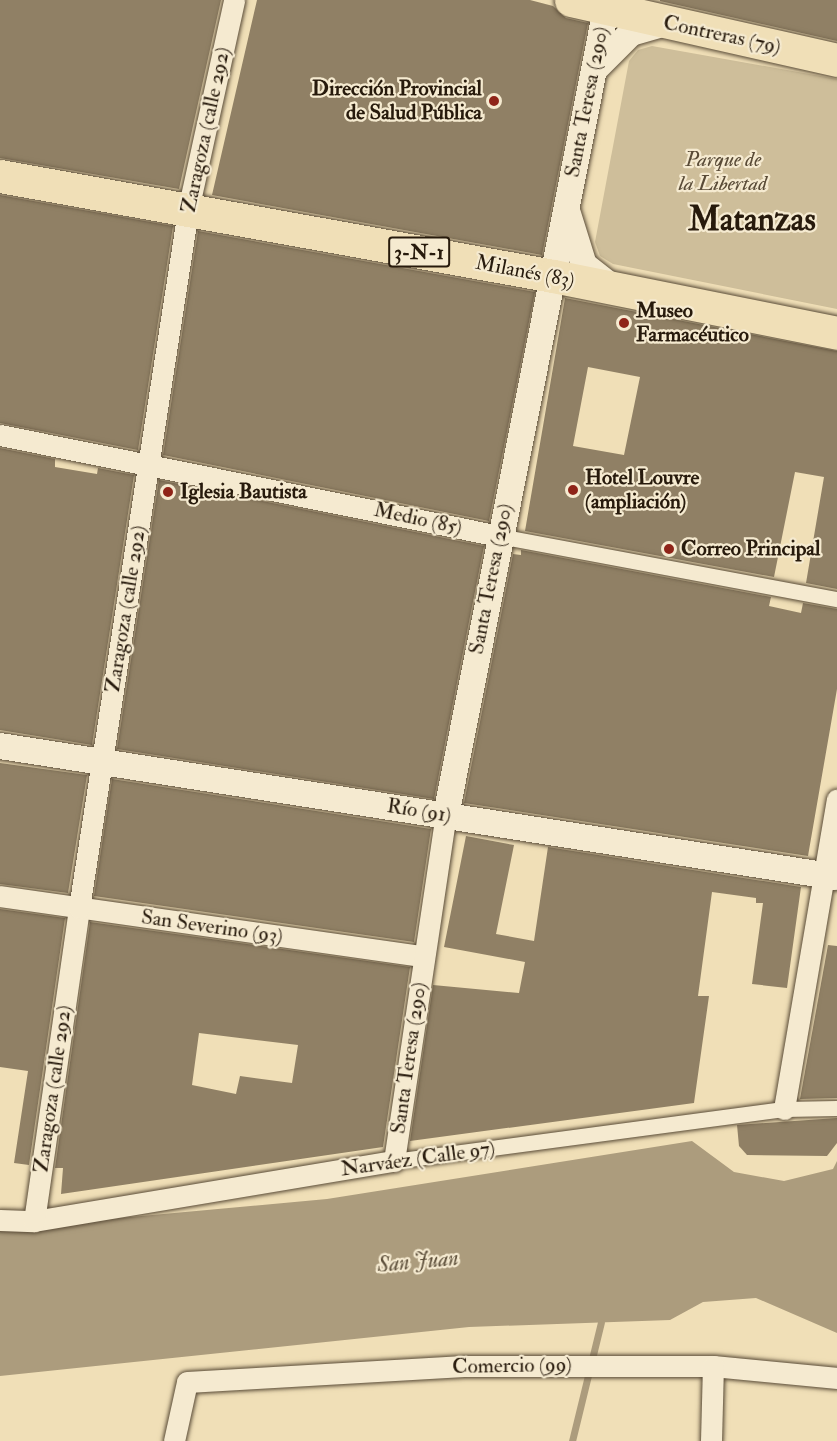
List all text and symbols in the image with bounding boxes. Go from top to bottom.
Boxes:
street label: Contreras (79) [661,10,783,60]
street label: Santa Teresa (290) [560,25,614,179]
street label: Zaragoza (calle 292) [176,45,236,215]
place label: Dirección Provincial de Salud Pública [312,76,482,126]
marker: Dirección Provincial de Salud Pública [487,94,501,108]
park label: Parque de la Libertad [679,147,767,197]
district label: Matanzas [688,200,816,240]
road number: 3-N-1 [388,235,450,269]
street label: Milanés (83) [473,250,577,294]
place label: Museo Farmacéutico [636,298,749,348]
marker: Museo Farmacéutico [617,316,631,330]
place label: Hotel Louvre (ampliación) [585,465,699,515]
place label: Iglesia Bautista [180,479,307,505]
marker: Hotel Louvre (ampliación) [566,483,580,497]
marker: Iglesia Bautista [161,485,175,499]
street label: Medio (85) [372,497,464,541]
street label: Santa Teresa (290) [464,502,518,656]
street label: Zaragoza (calle 292) [100,524,152,694]
place label: Correo Principal [681,536,820,562]
marker: Correo Principal [662,542,676,556]
street label: Río (91) [385,793,453,829]
street label: San Severino (93) [140,905,284,949]
street label: Santa Teresa (290) [386,981,432,1135]
street label: Zaragoza (calle 292) [29,1004,77,1174]
street label: Narváez (Calle 97) [339,1136,497,1182]
water label: San Juan [376,1245,460,1279]
street label: Comercio (99) [452,1352,572,1380]

